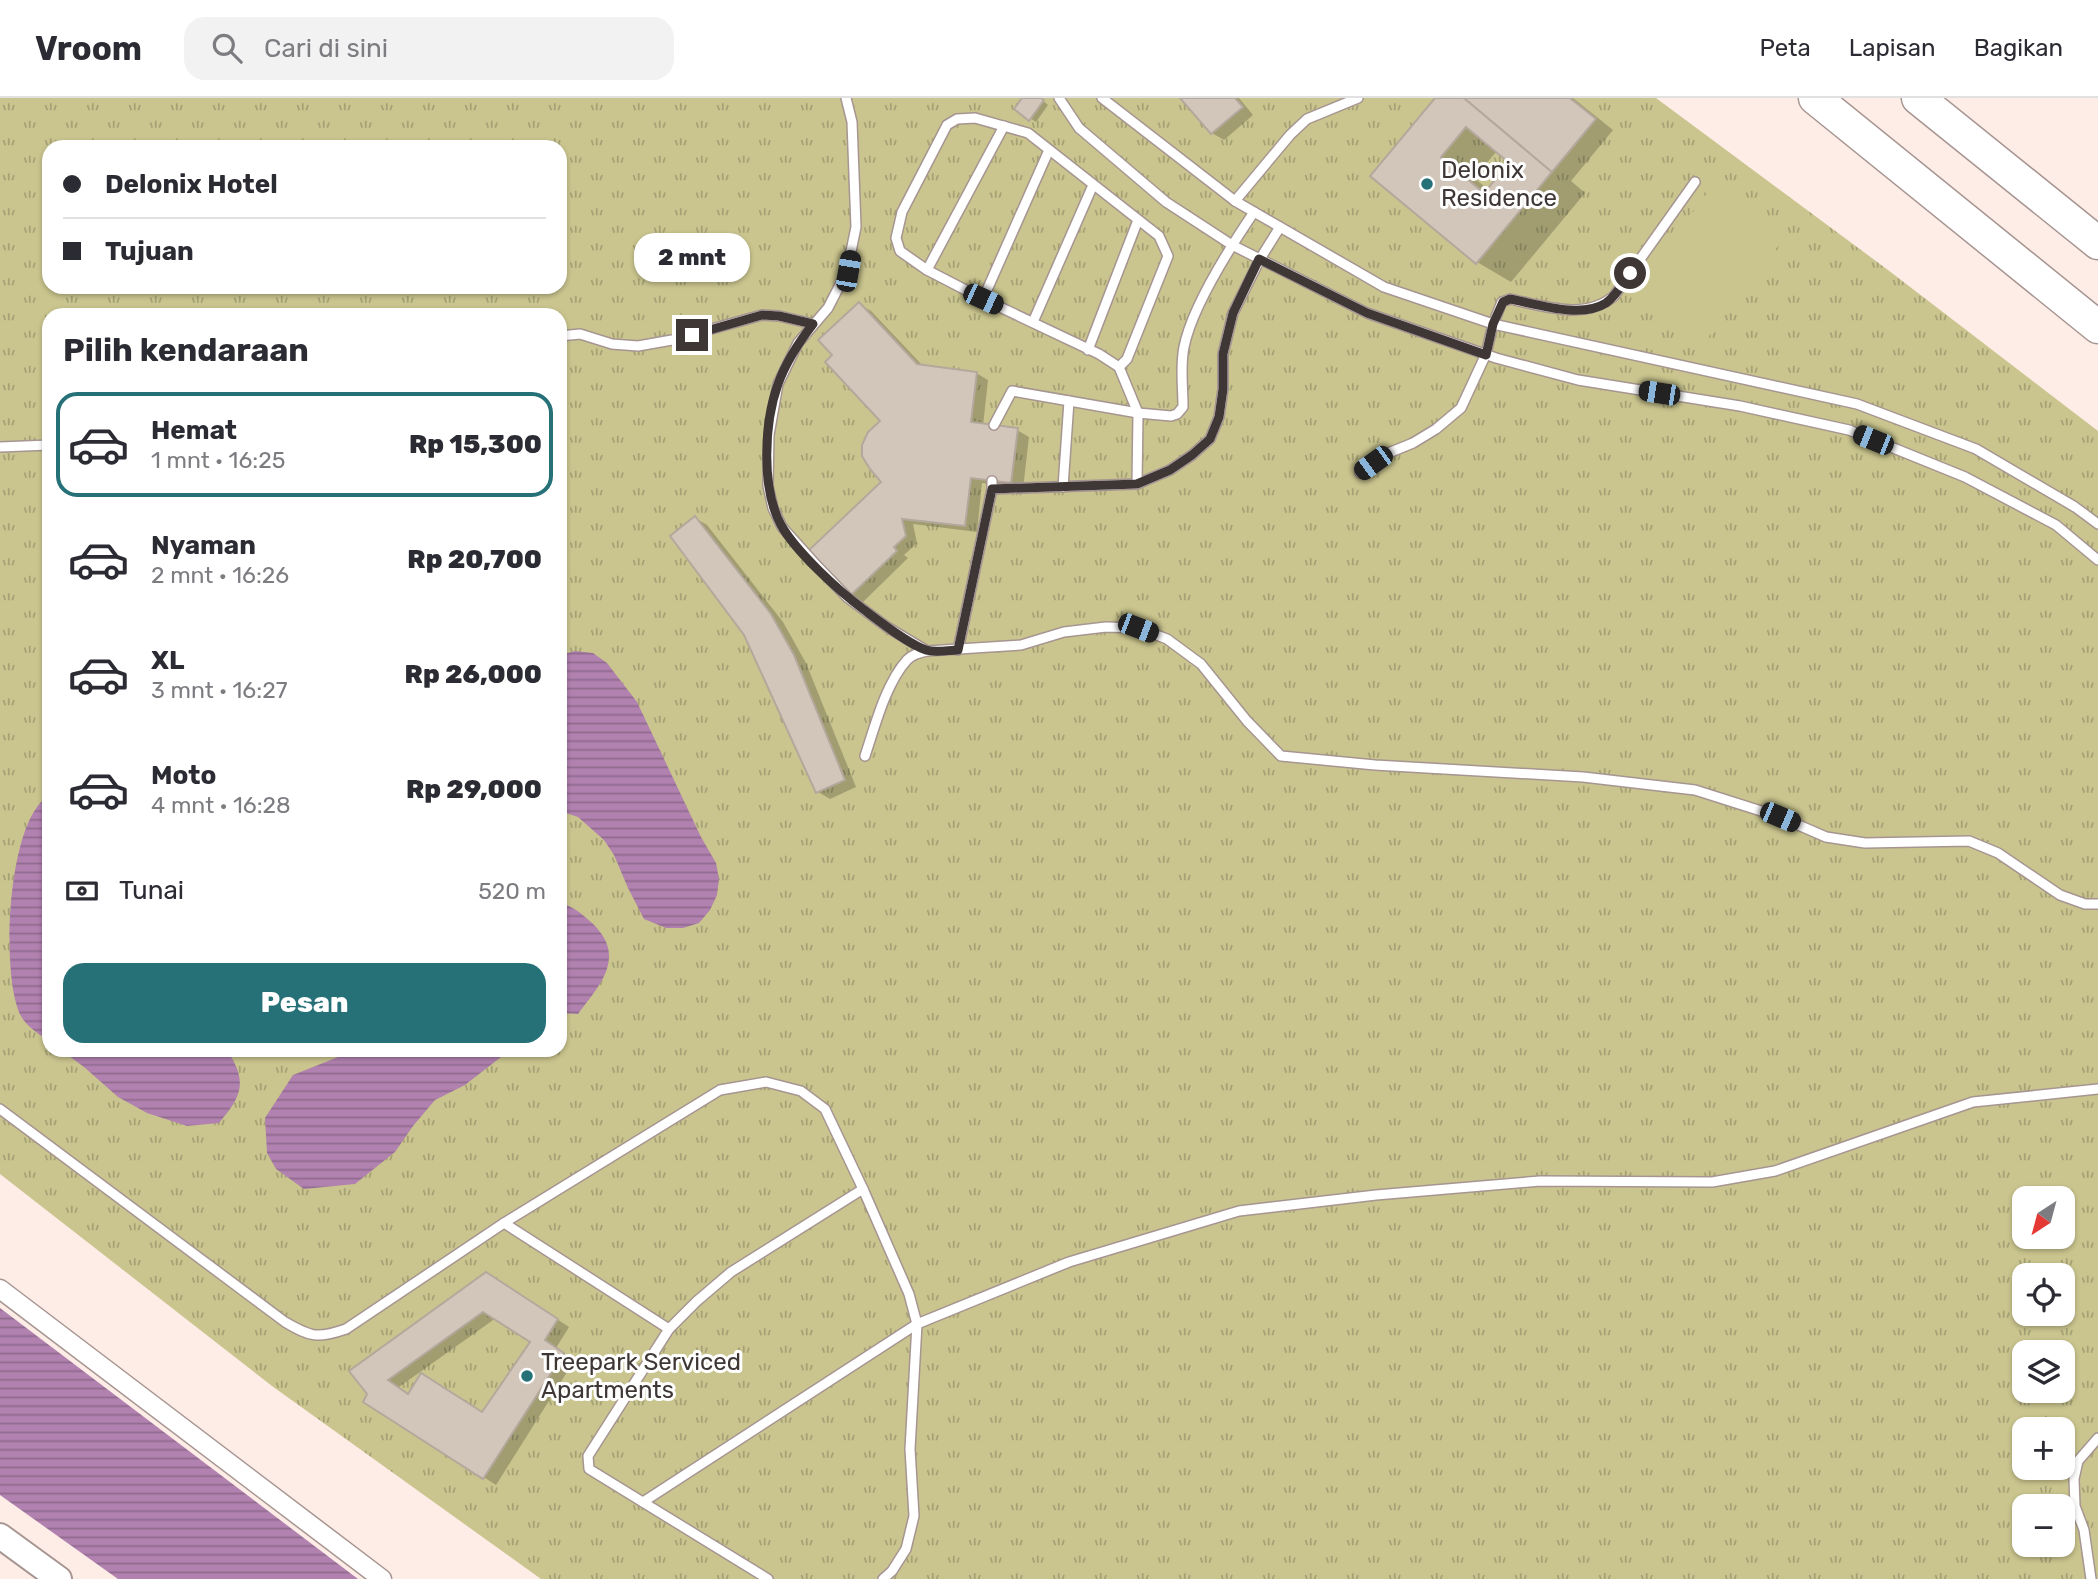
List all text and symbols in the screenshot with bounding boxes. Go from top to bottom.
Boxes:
search box [184,17,674,80]
text: Vroom [35,29,142,68]
icon: search [208,29,246,67]
text: Cari di sini [264,33,388,64]
text: Peta [1759,34,1811,62]
text: Lapisan [1849,34,1936,62]
text: Bagikan [1974,34,2063,62]
place label: Delonix Residence [1441,156,1557,212]
text: Delonix Hotel [105,169,278,200]
marker: Delonix Residence [1419,176,1435,192]
callout: 2 mnt [634,233,750,282]
text: Tujuan [105,236,194,267]
text: 2 mnt [658,243,726,271]
car [835,248,862,294]
route start [1614,257,1646,289]
car [960,281,1007,317]
route end [676,319,708,351]
text: Pilih kendaraan [63,331,309,369]
car [1637,379,1682,407]
icon: car [67,413,130,476]
text: Hemat [151,415,237,446]
car [1850,422,1897,458]
text: Rp 15,300 [409,429,542,460]
car [1350,442,1397,484]
text: 1 mnt · 16:25 [151,446,285,474]
icon: car [67,528,130,591]
text: Nyaman [151,530,256,561]
text: Rp 20,700 [407,544,542,575]
text: 2 mnt · 16:26 [151,561,289,589]
car [1115,611,1162,645]
icon: car [67,643,130,706]
text: XL [151,645,184,676]
text: Rp 26,000 [405,659,542,690]
text: 3 mnt · 16:27 [151,676,287,704]
icon: car [67,758,130,821]
text: Moto [151,760,216,791]
text: Rp 29,000 [406,774,542,805]
text: 4 mnt · 16:28 [151,791,291,819]
car [1757,799,1804,835]
icon: cash [63,872,101,910]
text: Tunai [119,875,184,906]
text: 520 m [478,877,546,905]
button: Pesan [63,963,546,1043]
north arrow [2012,1186,2076,1250]
map controls [2012,1186,2075,1557]
button: locate [2012,1263,2075,1326]
button: layers [2012,1340,2075,1403]
place label: Treepark Serviced Apartments [541,1348,741,1404]
marker: Treepark Serviced Apartments [519,1368,535,1384]
button: + [2012,1417,2075,1480]
button: − [2012,1494,2075,1557]

